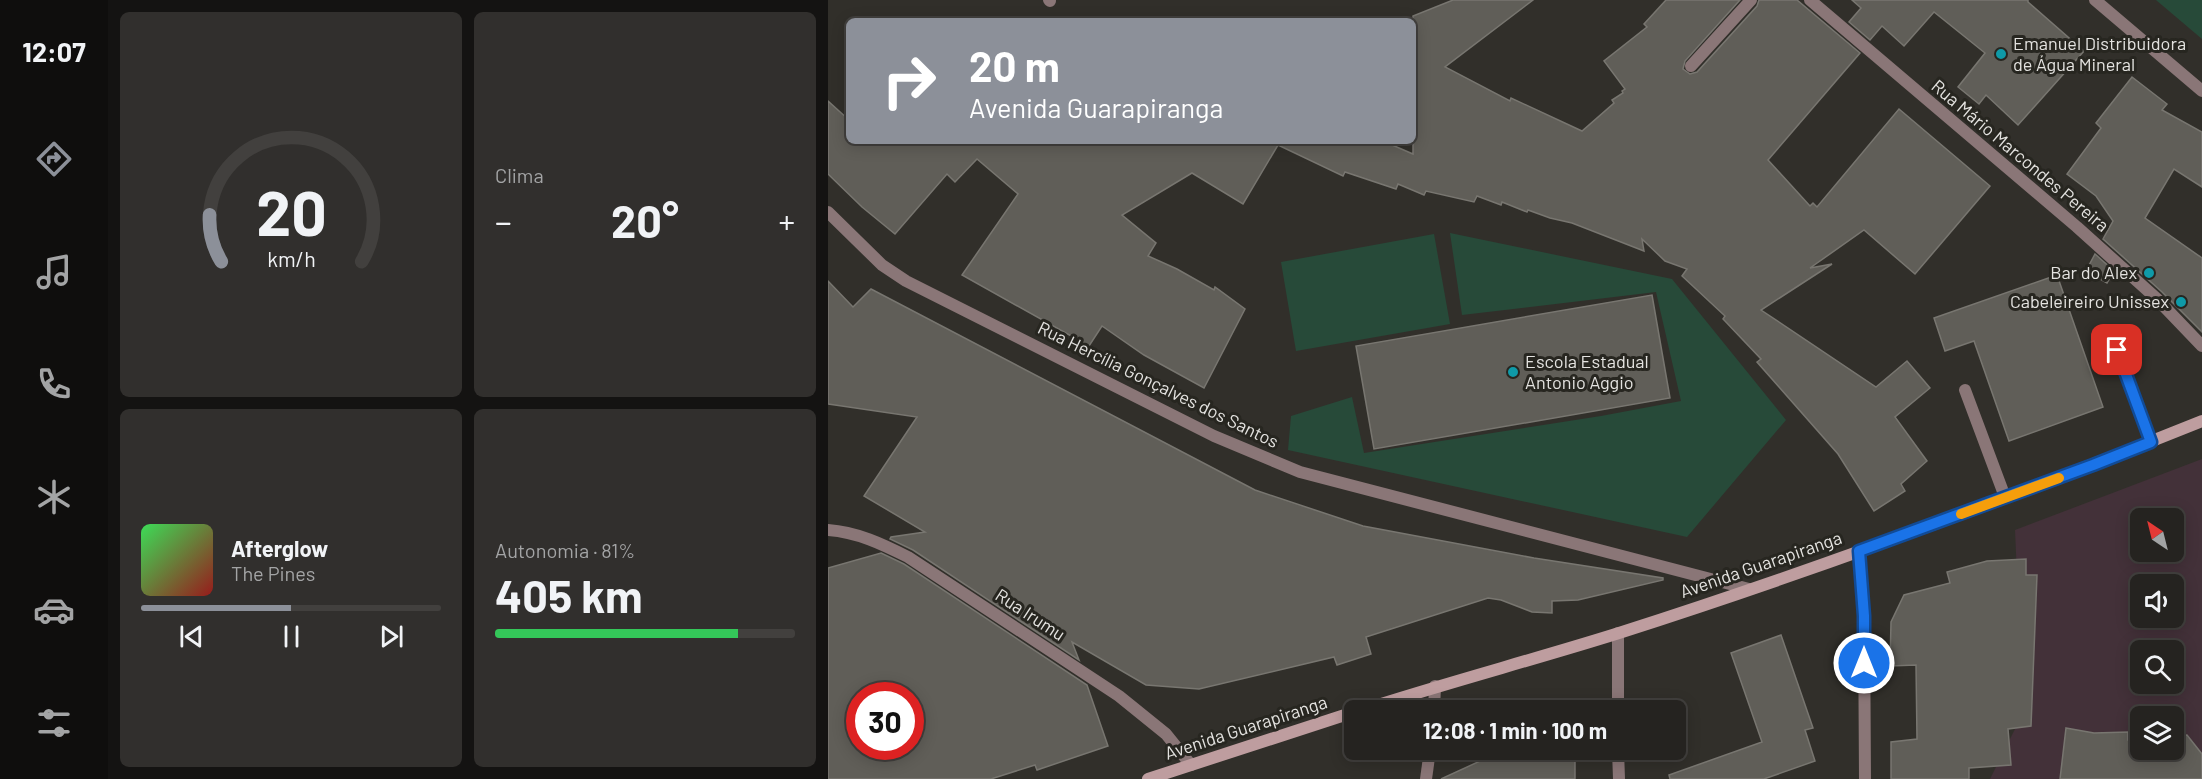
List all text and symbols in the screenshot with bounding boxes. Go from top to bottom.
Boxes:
place label: Emanuel Distribuidora de Água Mineral [2013,32,2186,75]
text: 12:07 [22,35,86,67]
text: 20 m [969,40,1060,90]
icon: right [870,42,948,120]
marker: Emanuel Distribuidora de Água Mineral [1994,47,2008,61]
street label: Rua Mário Marcondes Pereira [1927,74,2114,236]
text: Avenida Guarapiranga [969,91,1223,123]
icon: directions [33,138,75,180]
text: Clima [495,163,544,187]
text: 20 [256,174,326,248]
text: 20° [611,193,679,247]
text: − [495,201,512,241]
text: + [779,201,795,241]
text: km/h [267,246,315,271]
icon: music [33,251,75,293]
place label: Bar do Alex [2050,261,2137,283]
marker: Bar do Alex [2142,266,2156,280]
place label: Cabeleireiro Unissex [2010,290,2169,312]
marker: Cabeleireiro Unissex [2174,295,2188,309]
street label: Rua Hercília Gonçalves dos Santos [1034,316,1282,452]
pin [2091,324,2142,375]
icon: arrive [2100,333,2133,366]
place label: Escola Estadual Antonio Aggio [1525,350,1649,393]
icon: phone [33,363,75,405]
marker: Escola Estadual Antonio Aggio [1506,365,1520,379]
icon: climate [33,476,75,518]
north arrow [2130,508,2184,562]
map controls [2130,508,2184,760]
street label: Avenida Guarapiranga [1677,526,1844,602]
text: Afterglow [231,535,328,561]
text: Autonomia · 81% [495,538,635,562]
text: The Pines [231,561,315,585]
text: 405 km [495,568,643,622]
button: sound [2130,574,2184,628]
street label: Rua Irumu [991,583,1070,645]
icon: car [33,589,75,631]
icon: previous [175,620,208,653]
icon: pause [275,620,308,653]
icon: next [375,620,408,653]
position arrow [1832,631,1896,695]
button: search [2130,640,2184,694]
speed limit sign: 30 [846,682,924,760]
street label: Avenida Guarapiranga [1162,690,1330,764]
icon: filters [33,702,75,744]
button: layers [2130,706,2184,760]
text: 12:08 · 1 min · 100 m [1423,717,1607,743]

